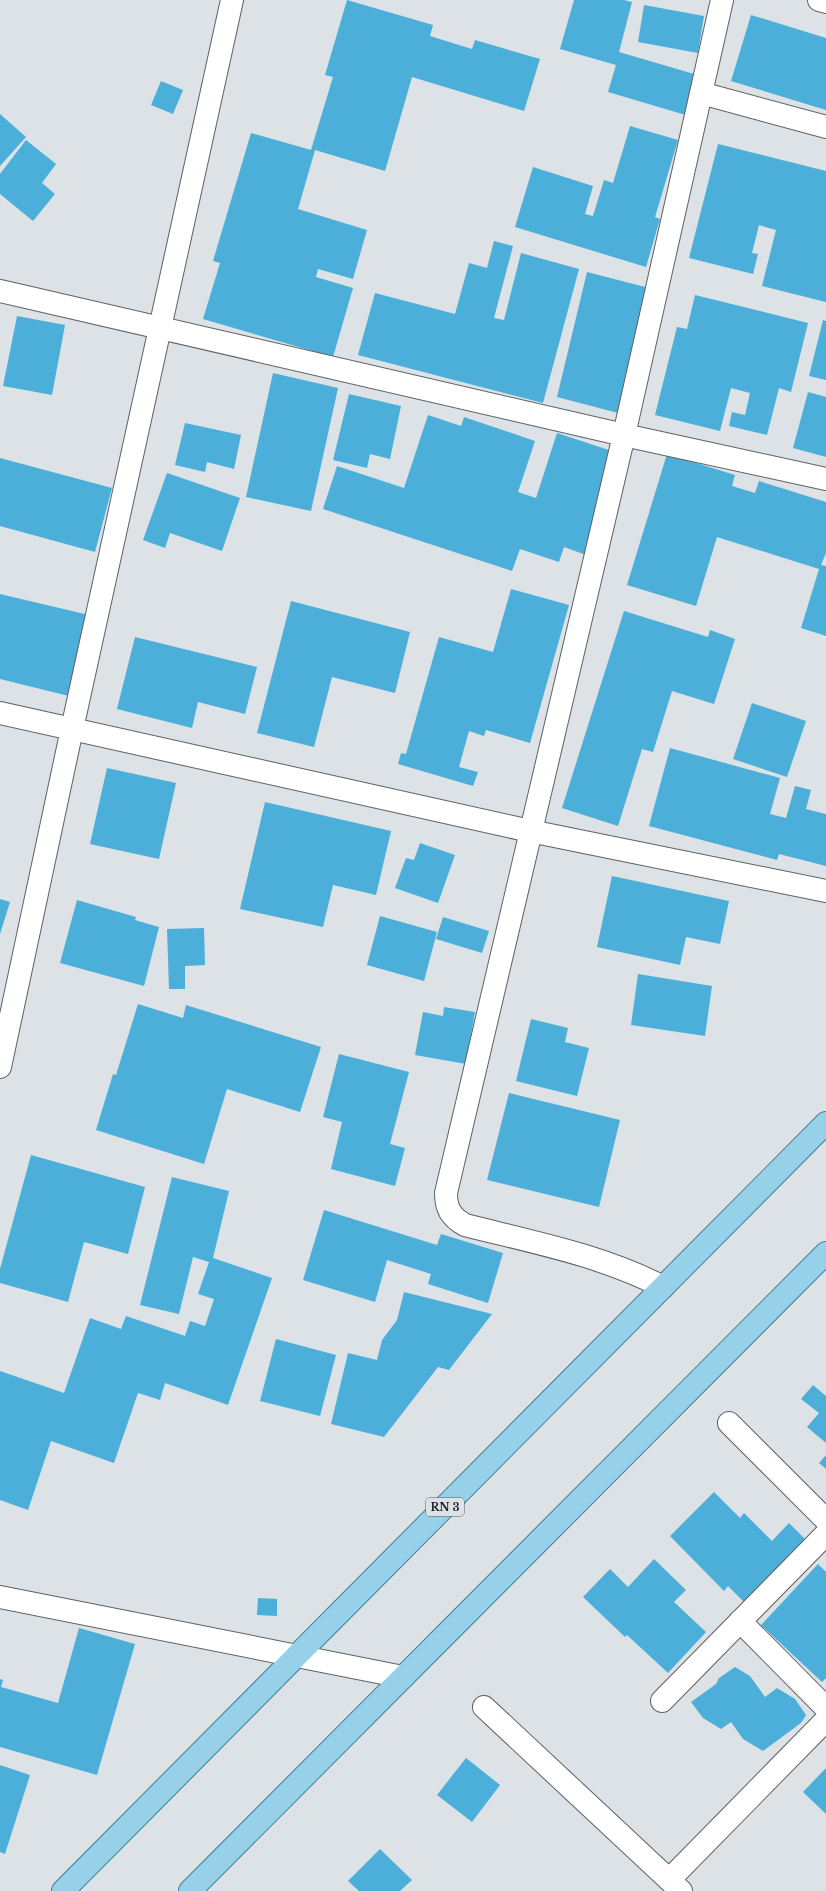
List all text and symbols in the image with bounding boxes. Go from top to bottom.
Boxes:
road number: RN 3 [426,1498,464,1516]

